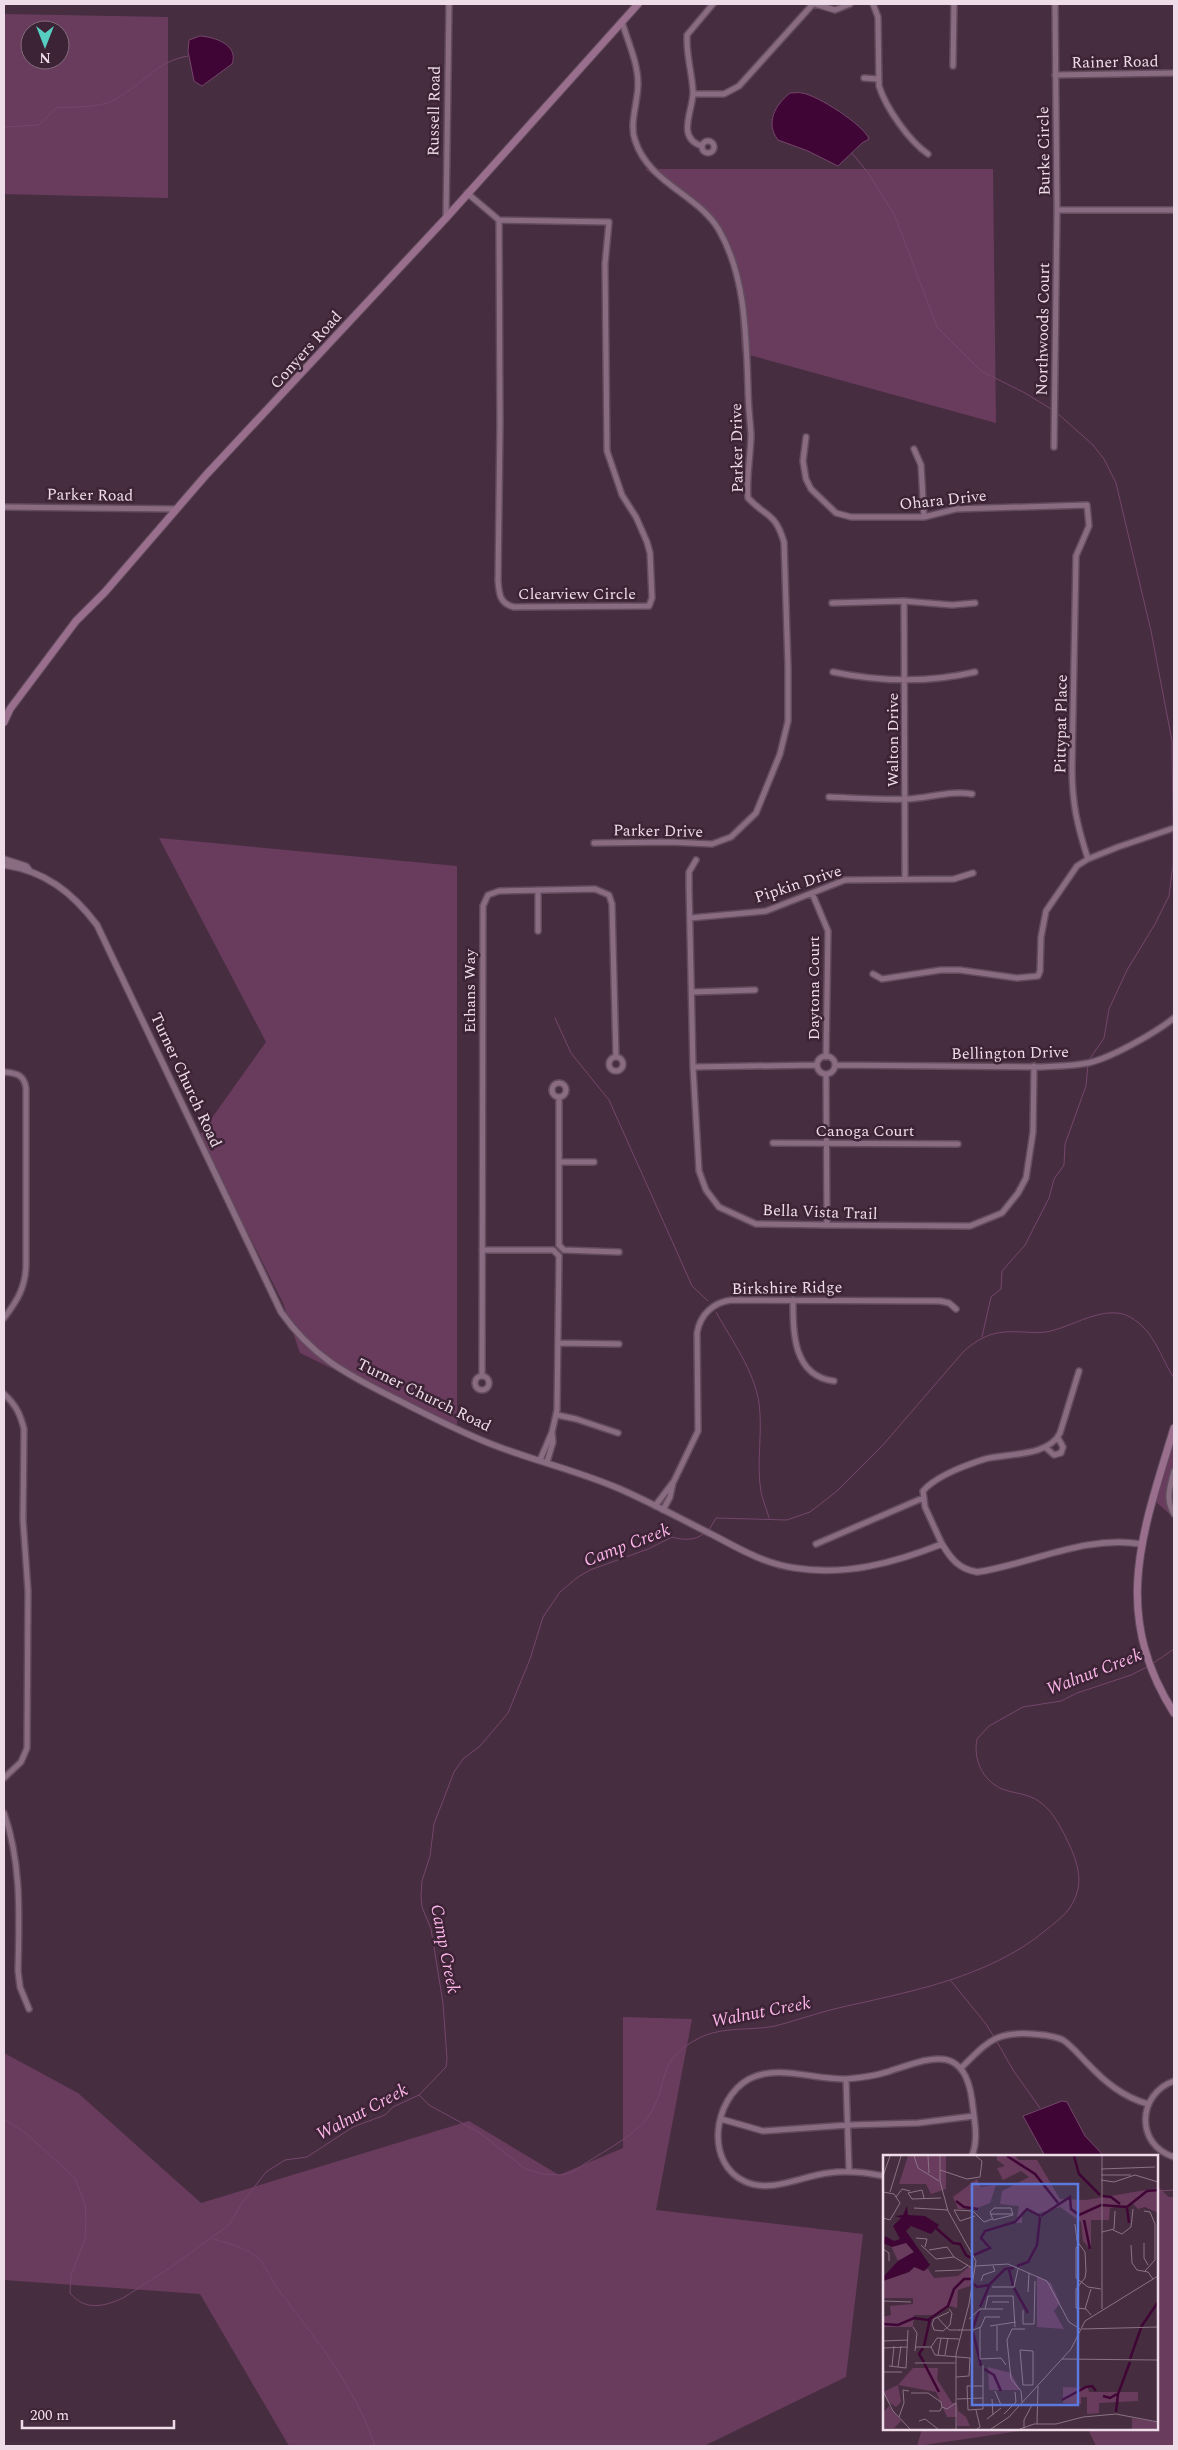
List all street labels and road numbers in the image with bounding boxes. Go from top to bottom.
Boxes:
street label: Rainer Road [1071,49,1159,75]
street label: Russell Road [421,66,447,156]
street label: Burke Circle [1031,106,1057,196]
street label: Northwoods Court [1030,262,1056,396]
street label: Conyers Road [264,305,348,395]
street label: Parker Drive [724,403,750,493]
street label: Parker Road [46,482,134,508]
street label: Ohara Drive [898,483,988,517]
street label: Clearview Circle [518,582,636,606]
street label: Pittypat Place [1048,674,1074,774]
street label: Walton Drive [881,693,905,787]
street label: Parker Drive [613,818,703,844]
street label: Pipkin Drive [751,859,845,909]
street label: Daytona Court [802,935,826,1040]
street label: Ethans Way [458,948,482,1033]
street label: Turner Church Road [144,1008,228,1152]
street label: Bellington Drive [951,1040,1069,1066]
street label: Canoga Court [815,1119,915,1143]
street label: Bella Vista Trail [762,1198,878,1226]
street label: Birkshire Ridge [732,1275,842,1301]
street label: Turner Church Road [353,1352,495,1438]

